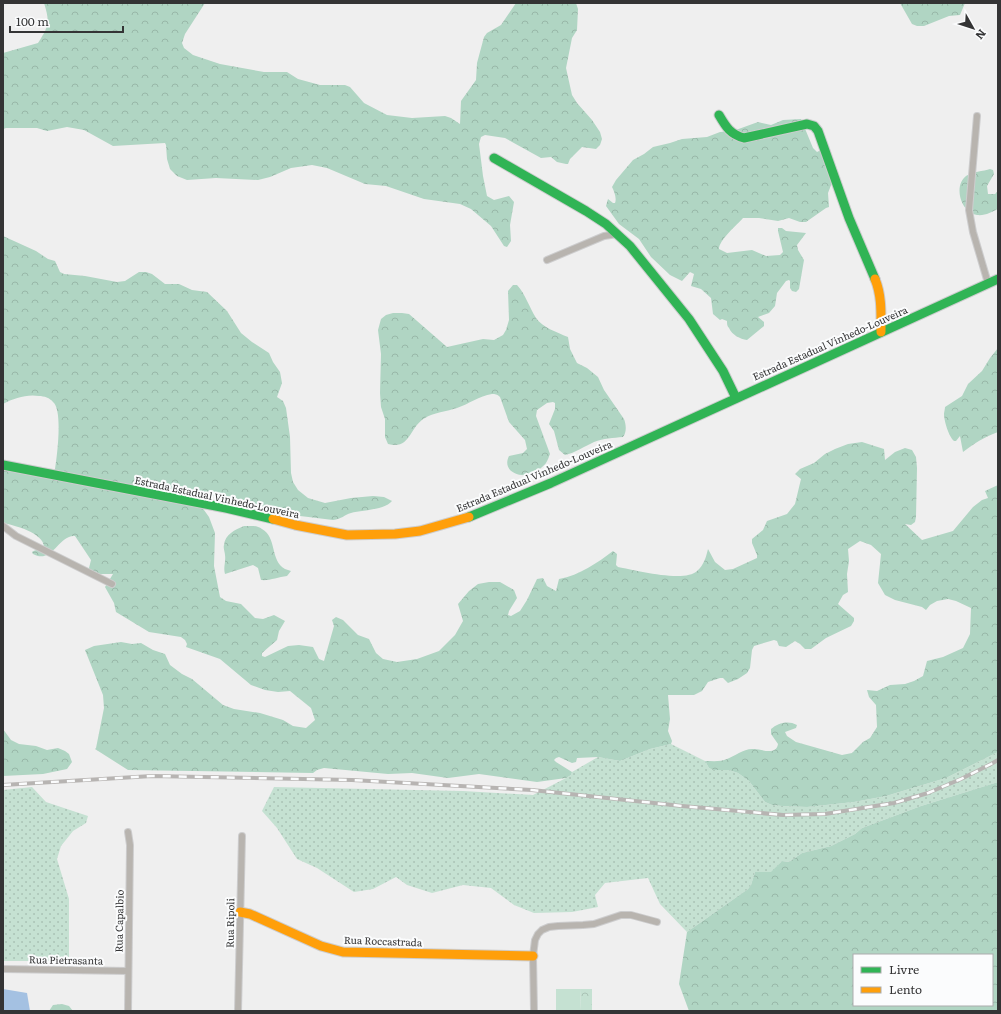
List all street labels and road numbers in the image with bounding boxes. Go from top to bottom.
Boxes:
street label: Estrada Estadual Vinhedo-Louveira [750,301,910,384]
street label: Estrada Estadual Vinhedo-Louveira [453,436,615,515]
street label: Estrada Estadual Vinhedo-Louveira [133,472,302,521]
street label: Rua Capalbio [110,889,127,953]
street label: Rua Ripoli [222,897,237,948]
street label: Rua Roccastrada [344,932,423,949]
street label: Rua Pietrasanta [29,951,104,968]

